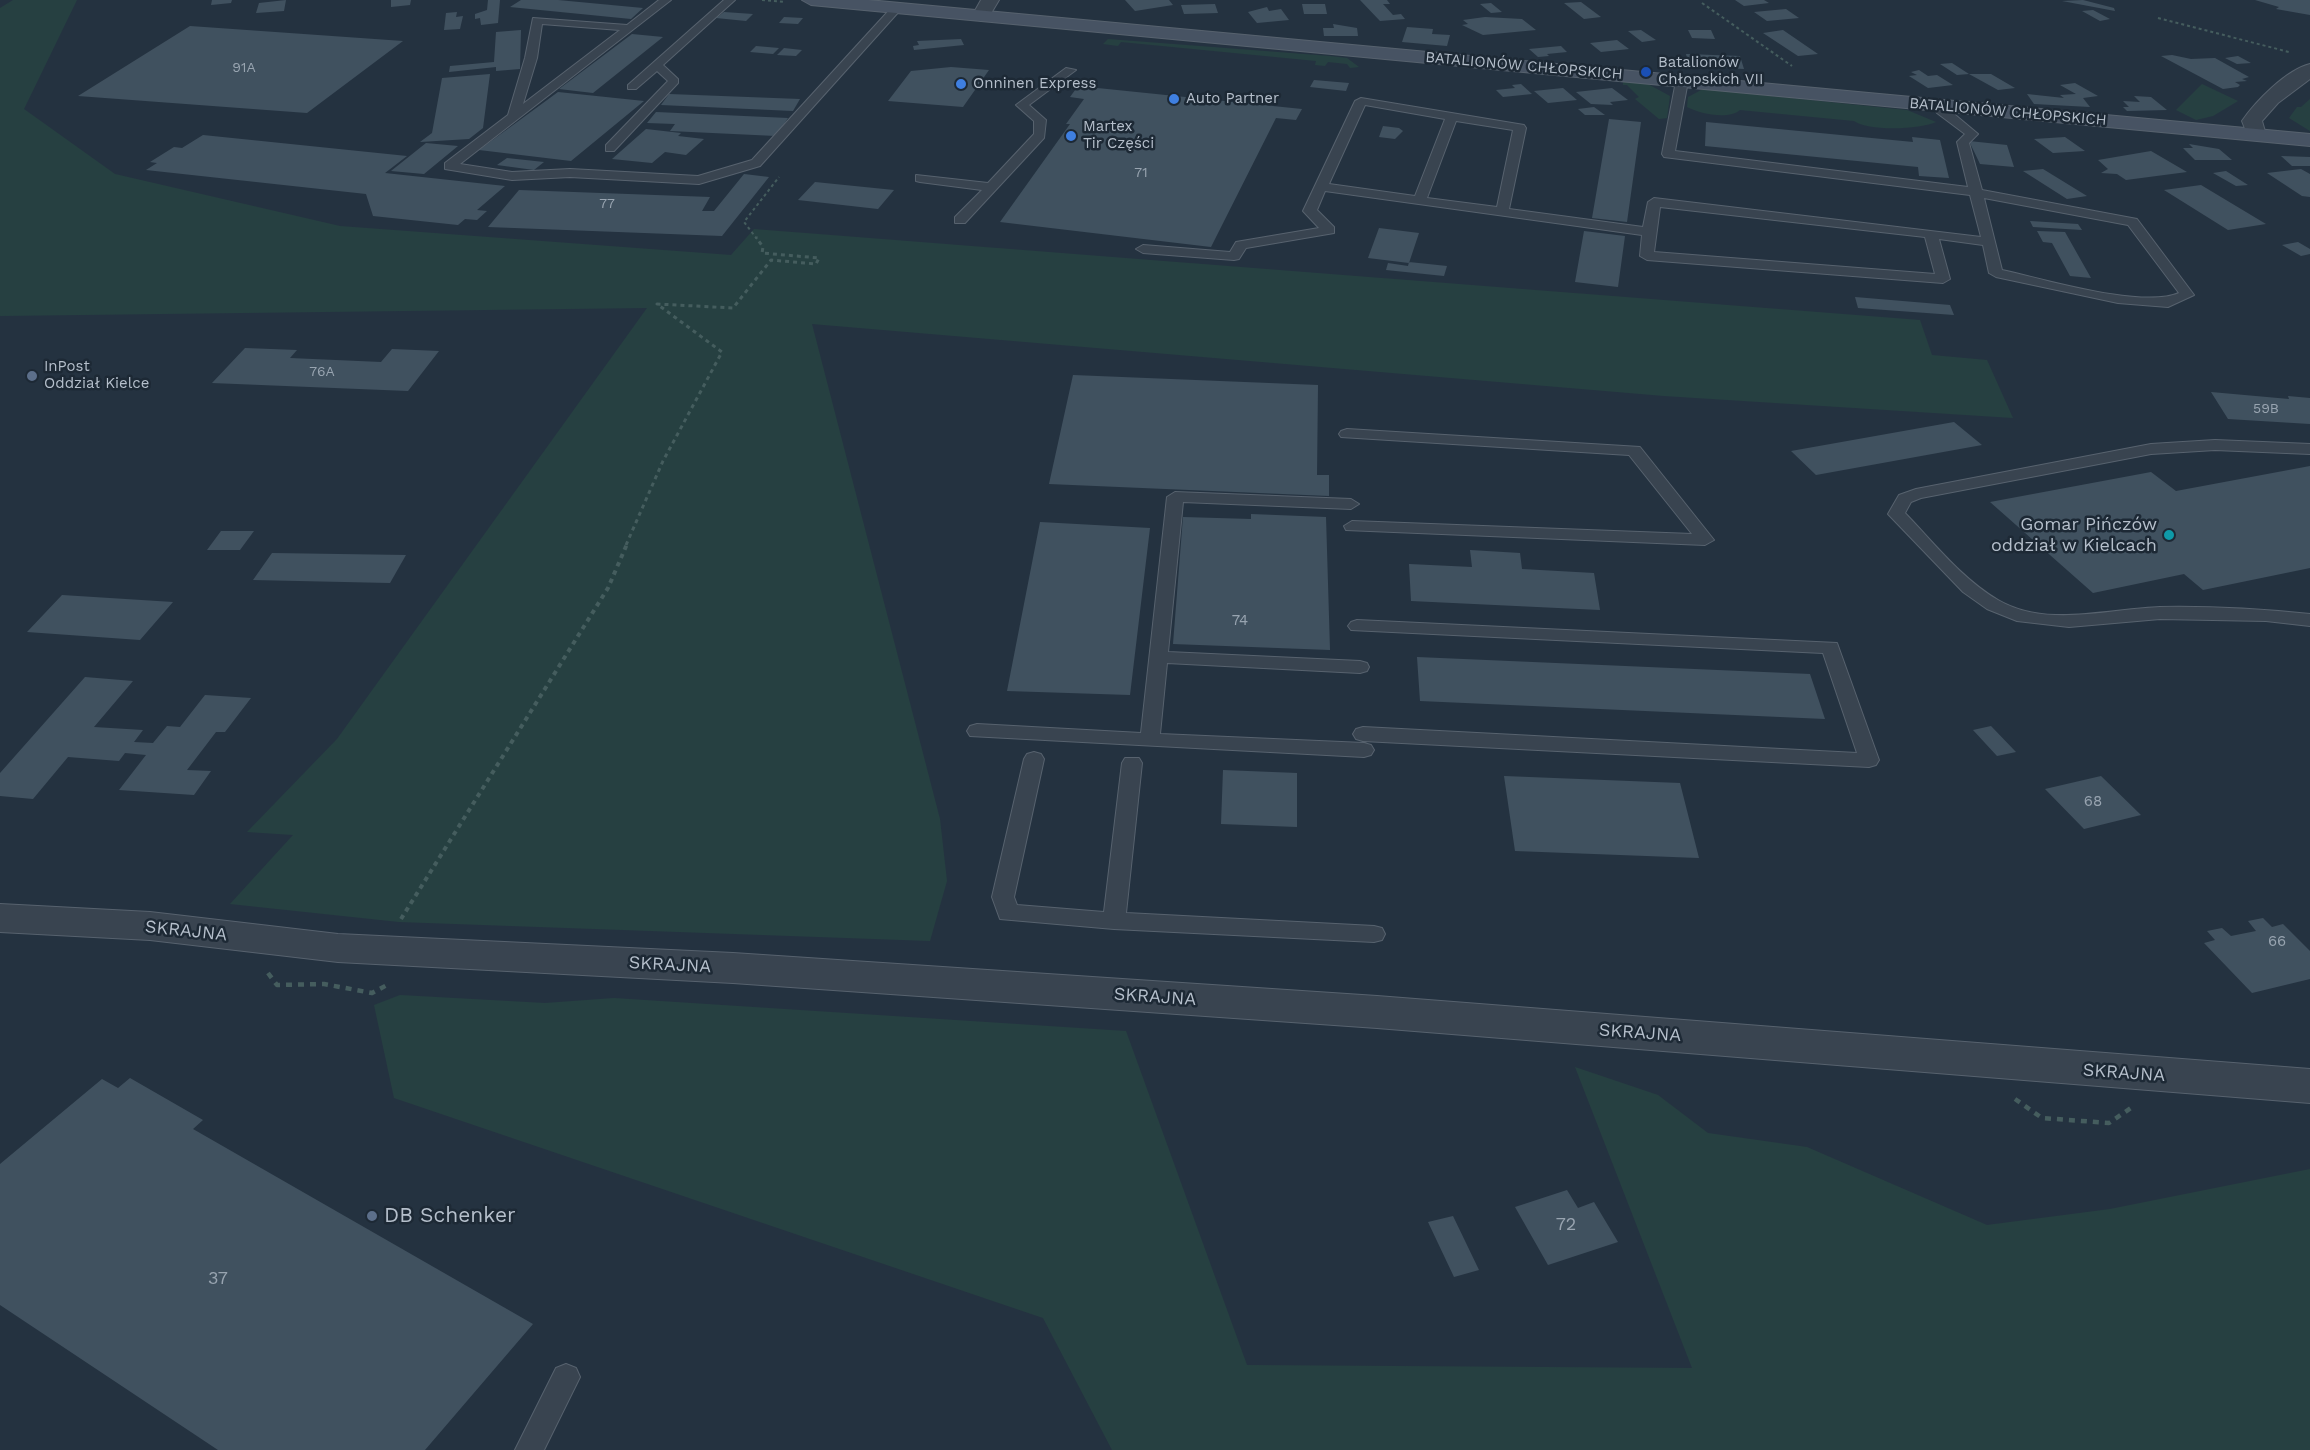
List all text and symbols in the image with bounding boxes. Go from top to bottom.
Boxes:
street label: BATALIONÓW CHŁOPSKICH [1425,48,1623,84]
place label: Batalionów Chłopskich VII [1658,54,1763,89]
house number: 91A [232,60,256,76]
marker: Batalionów Chłopskich VII [1639,65,1653,79]
place label: Onninen Express [973,75,1096,93]
marker: Onninen Express [954,77,968,91]
place label: Auto Partner [1186,90,1279,108]
marker: Auto Partner [1167,92,1181,106]
street label: BATALIONÓW CHŁOPSKICH [1909,94,2107,130]
place label: Martex Tir Części [1083,118,1154,153]
marker: Martex Tir Części [1064,129,1078,143]
house number: 71 [1134,165,1148,181]
house number: 77 [599,196,615,212]
place label: InPost Oddział Kielce [44,358,149,393]
house number: 76A [309,364,335,380]
marker: InPost Oddział Kielce [25,369,39,383]
house number: 59B [2253,401,2279,417]
place label: Gomar Pińczów oddział w Kielcach [1991,514,2157,556]
marker: Gomar Pińczów oddział w Kielcach [2162,528,2176,542]
house number: 74 [1232,612,1248,630]
house number: 68 [2084,793,2102,811]
street label: SKRAJNA [144,916,228,946]
house number: 66 [2268,933,2286,951]
street label: SKRAJNA [628,952,712,978]
street label: SKRAJNA [1113,983,1197,1011]
street label: SKRAJNA [1598,1019,1682,1047]
street label: SKRAJNA [2082,1059,2166,1087]
place label: DB Schenker [384,1203,516,1229]
marker: DB Schenker [365,1209,379,1223]
house number: 72 [1556,1214,1576,1236]
house number: 37 [208,1268,228,1290]

